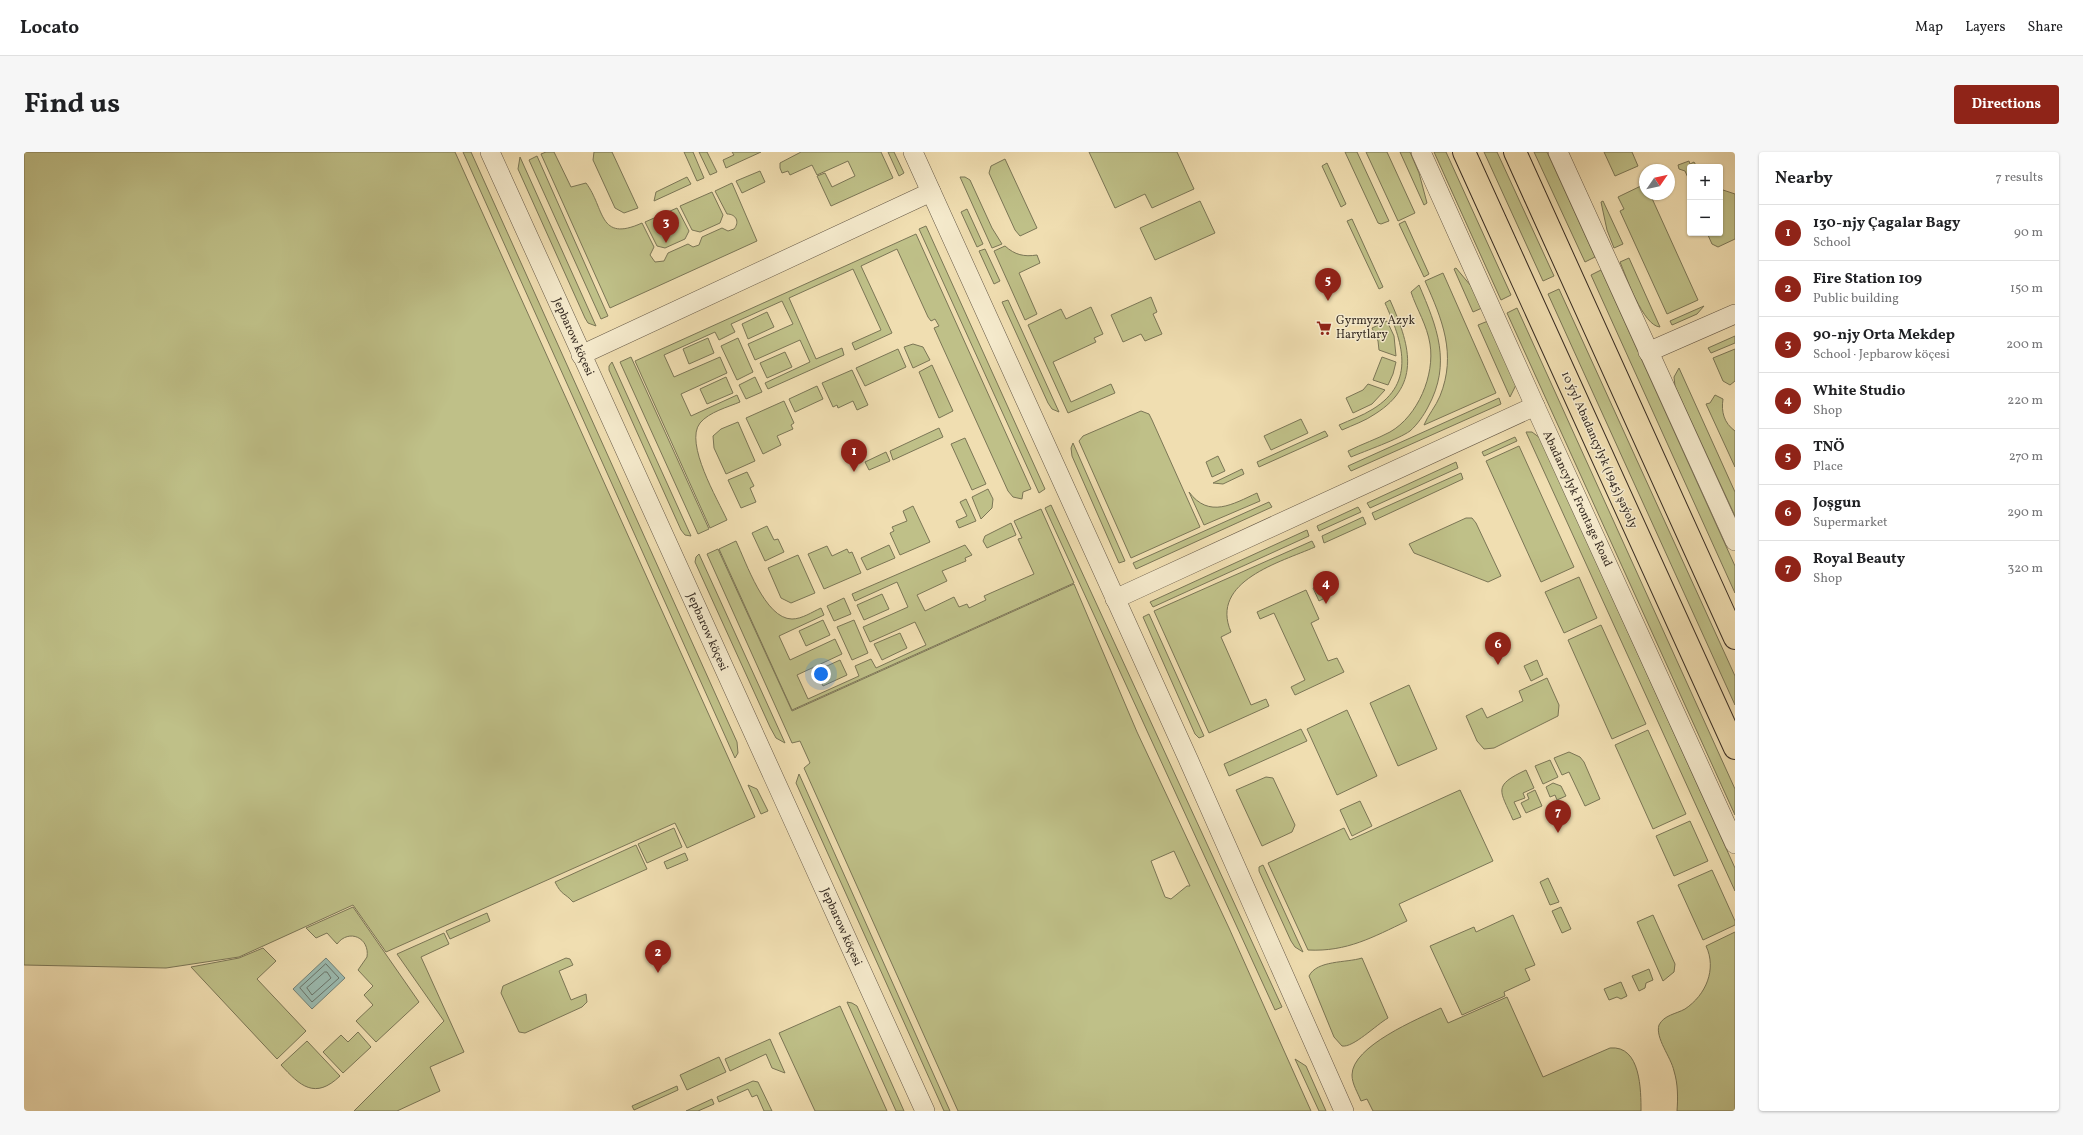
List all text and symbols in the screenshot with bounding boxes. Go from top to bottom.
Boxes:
text: Locato [20,15,79,41]
text: Map [1915,18,1943,37]
text: Layers [1965,18,2005,37]
text: Share [2027,18,2063,37]
text: Find us [24,85,120,124]
button: Directions [1954,85,2059,124]
north arrow [1639,164,1675,200]
map controls [1687,164,1723,236]
button: + [1687,164,1723,200]
text: Nearby [1775,167,1833,190]
text: 7 results [1996,169,2043,187]
button: − [1687,200,1723,236]
pin: 3 [653,210,679,243]
text: 130-njy Çagalar Bagy [1813,213,1961,234]
text: 1 [1785,224,1791,242]
text: 90 m [2014,224,2043,242]
text: School [1813,234,1851,252]
pin: 5 [1315,268,1341,301]
text: Fire Station 109 [1813,269,1922,290]
text: 2 [1785,280,1791,298]
text: 150 m [2010,280,2043,298]
text: Public building [1813,290,1899,308]
street label: Jepbarow köçesi [549,295,598,379]
place label: Gyrmyzy Azyk Harytlary [1336,313,1415,343]
supermarket icon: Gyrmyzy Azyk Harytlary [1315,319,1333,337]
text: 90-njy Orta Mekdep [1813,325,1955,346]
text: 3 [1785,336,1791,354]
text: 200 m [2006,336,2043,354]
text: School · Jepbarow köçesi [1813,346,1950,364]
street label: 10 ýyl Abadançylyk (1945) şaýoly [1557,369,1641,532]
text: White Studio [1813,381,1905,402]
text: 4 [1784,392,1792,410]
text: 220 m [2007,392,2043,410]
text: Shop [1813,402,1842,420]
street label: Abadancylyk Frontage Road [1538,428,1616,570]
text: TNÖ [1813,437,1845,458]
pin: 1 [841,439,867,472]
text: 5 [1785,448,1791,466]
text: 270 m [2009,448,2043,466]
text: Place [1813,458,1843,476]
text: Joşgun [1813,493,1861,514]
text: 6 [1784,504,1792,522]
text: 290 m [2007,504,2043,522]
text: Supermarket [1813,514,1888,532]
text: Royal Beauty [1813,549,1905,570]
text: 7 [1785,560,1791,578]
text: 320 m [2008,560,2043,578]
text: Shop [1813,570,1842,588]
pin: 4 [1313,571,1339,604]
street label: Jepbarow köçesi [683,590,732,674]
pin: 6 [1485,632,1511,665]
your location [811,664,831,684]
pin: 7 [1545,800,1571,833]
street label: Jepbarow köçesi [817,885,866,969]
pin: 2 [645,940,671,973]

